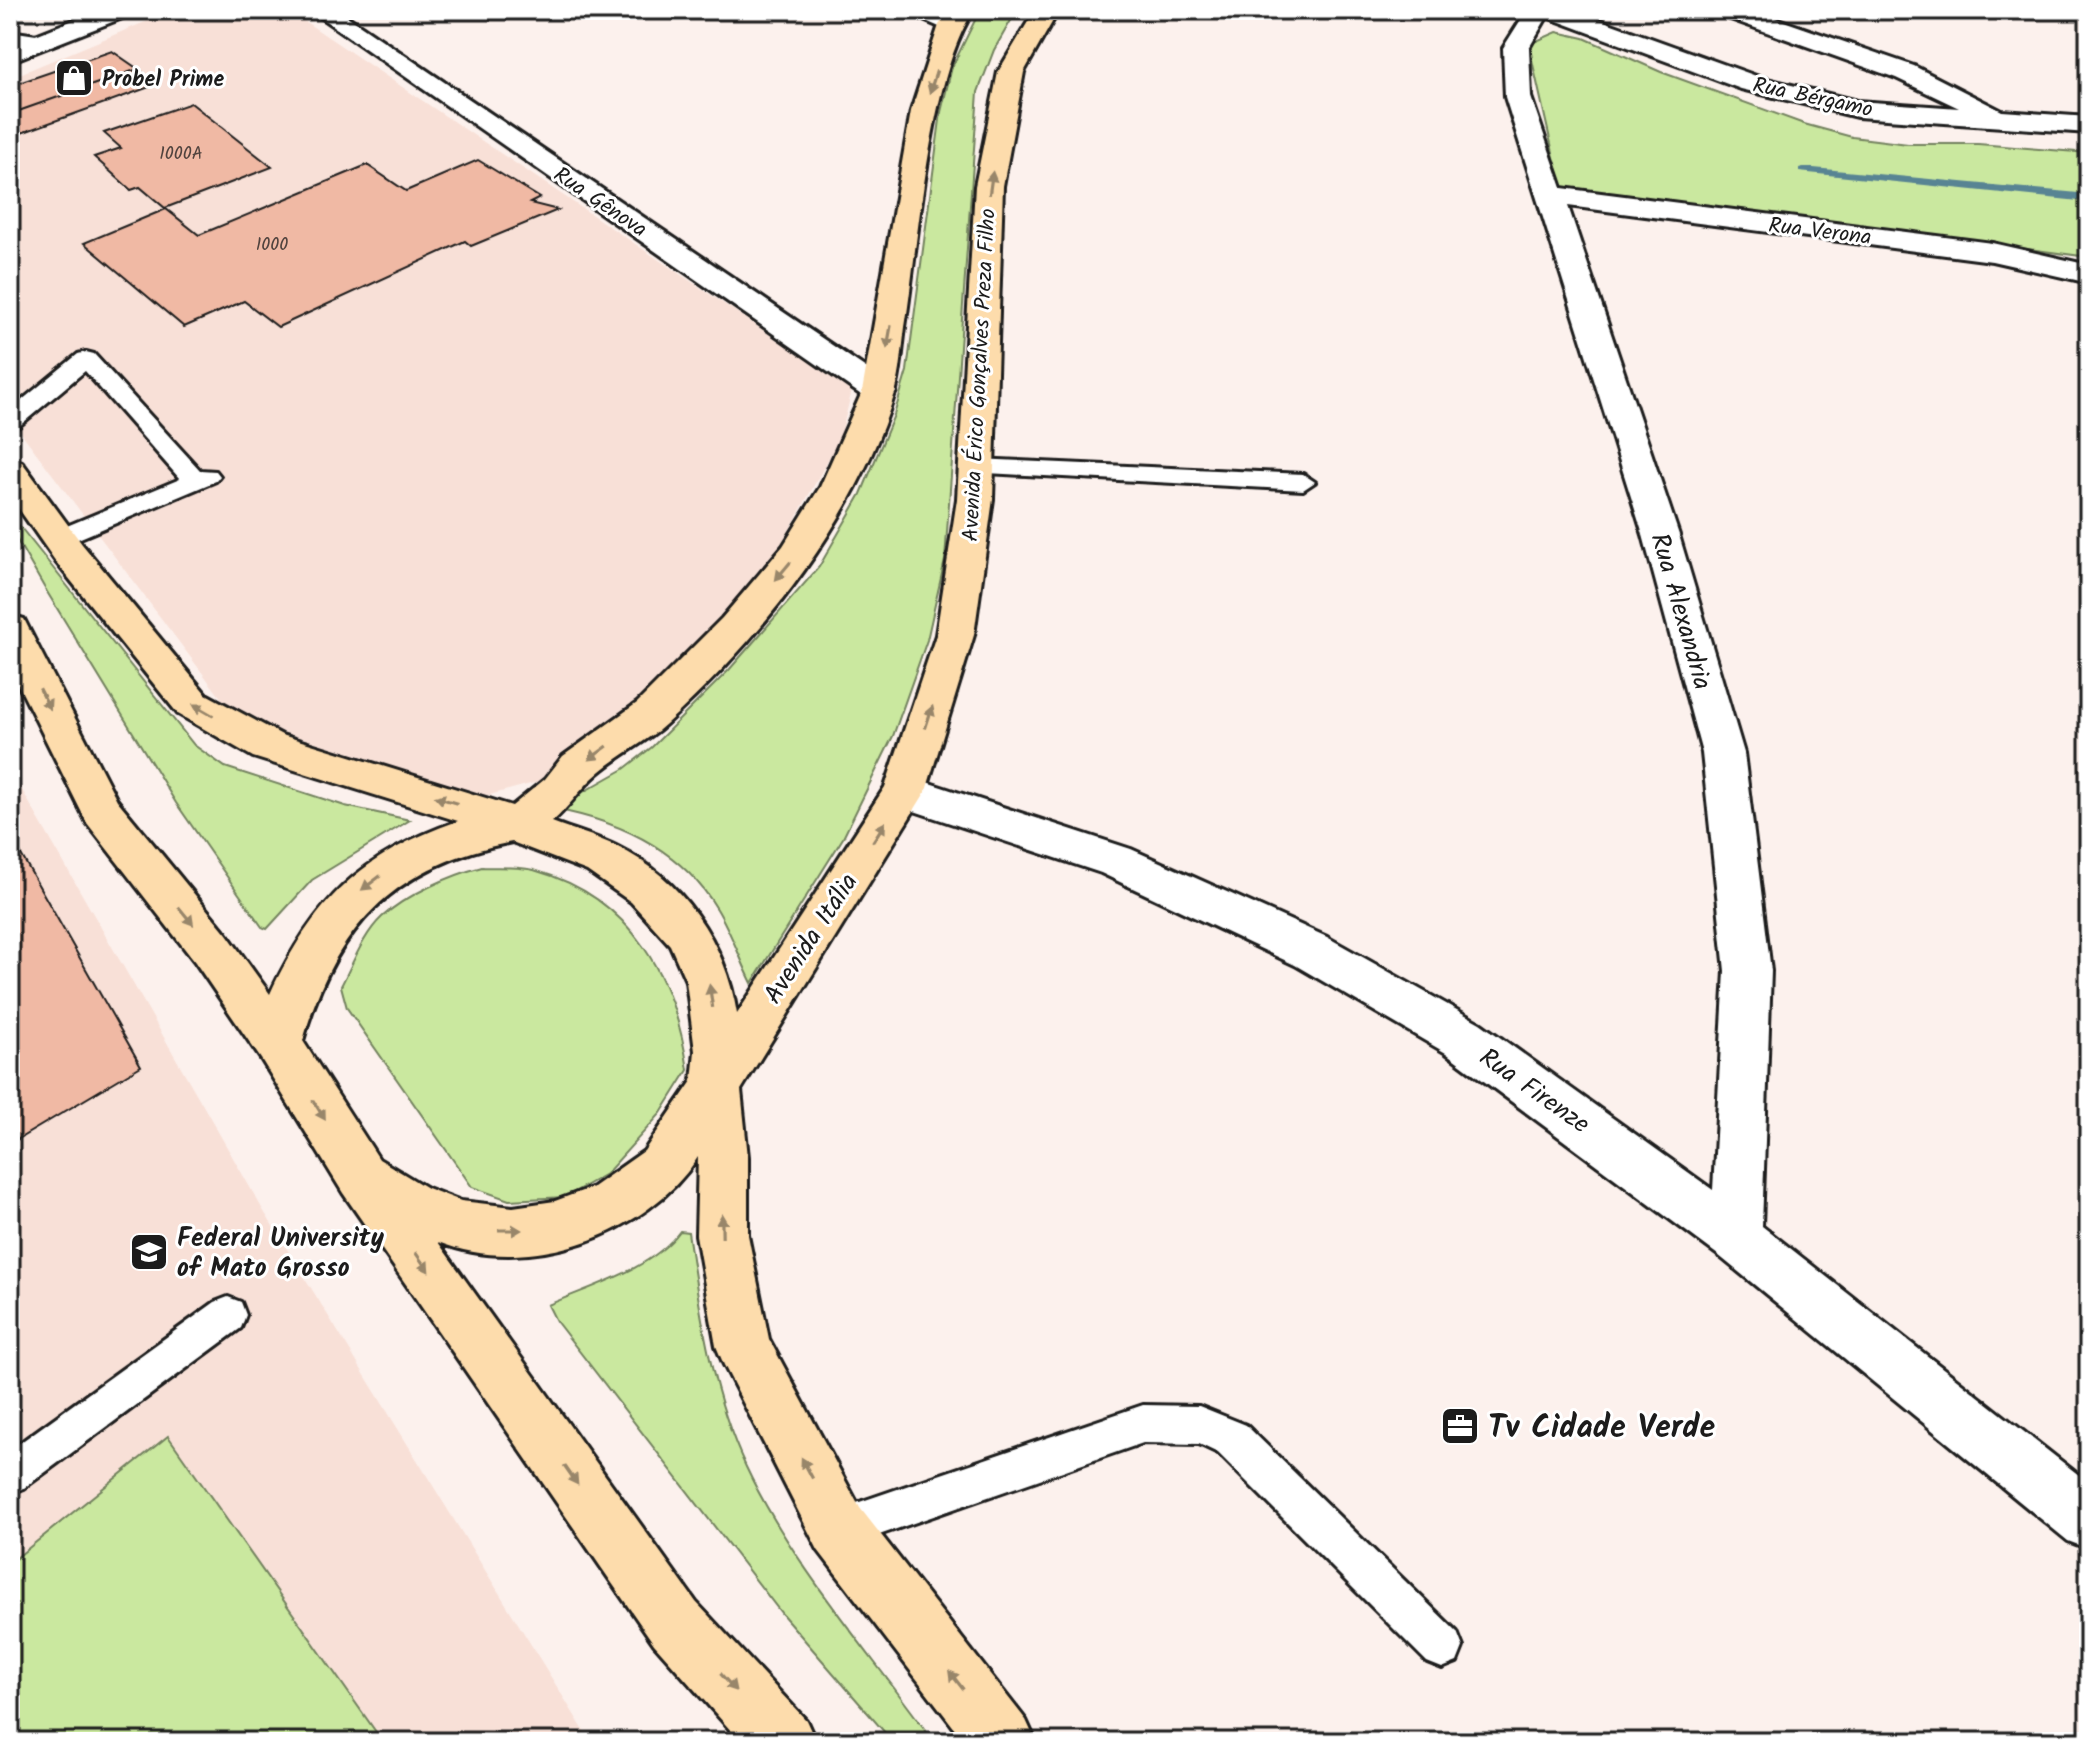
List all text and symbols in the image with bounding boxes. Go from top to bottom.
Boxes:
shop icon: Probel Prime [53,57,95,99]
place label: Probel Prime [102,63,224,98]
street label: Rua Bérgamo [1749,69,1876,128]
one-way arrow [927,70,939,94]
house number: 1000A [159,140,203,169]
street label: Rua Gênova [545,159,654,247]
one-way arrow [984,170,997,195]
street label: Avenida Érico Gonçalves Preza Filho [954,208,1007,543]
street label: Rua Verona [1766,209,1873,256]
house number: 1000 [256,231,288,260]
one-way arrow [882,325,894,350]
street label: Rua Alexandria [1638,528,1722,695]
one-way arrow [775,561,792,581]
one-way arrow [39,687,52,710]
one-way arrow [192,703,214,717]
one-way arrow [923,705,935,729]
one-way arrow [587,745,609,761]
one-way arrow [433,793,457,806]
one-way arrow [872,821,886,843]
street label: Avenida Itália [753,865,870,1013]
one-way arrow [361,874,381,890]
one-way arrow [177,906,194,926]
one-way arrow [704,983,717,1008]
street label: Rua Firenze [1470,1038,1598,1146]
one-way arrow [312,1099,326,1121]
one-way arrow [716,1213,729,1238]
place label: Federal University of Mato Grosso [177,1218,384,1290]
one-way arrow [498,1224,523,1236]
school or university icon: Federal University of Mato Grosso [128,1231,170,1273]
one-way arrow [414,1252,429,1273]
place label: Tv Cidade Verde [1488,1403,1716,1454]
office icon: Tv Cidade Verde [1439,1405,1481,1447]
one-way arrow [800,1457,813,1480]
one-way arrow [563,1465,578,1486]
one-way arrow [948,1670,965,1690]
one-way arrow [719,1672,737,1691]

